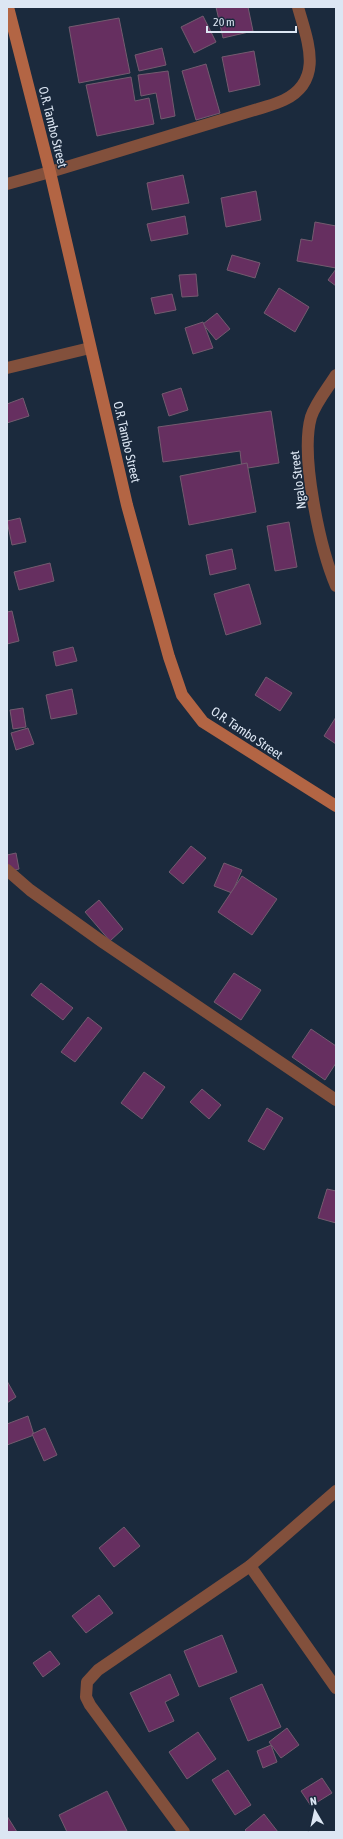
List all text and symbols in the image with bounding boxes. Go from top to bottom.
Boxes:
scale bar [207,8,296,34]
text: 20 m [213,15,235,29]
street label: O.R. Tambo Street [36,85,70,169]
street label: O.R. Tambo Street [110,400,144,484]
street label: Ngalo Street [287,450,309,510]
street label: O.R. Tambo Street [208,704,286,763]
north arrow [295,1791,335,1831]
text: N [309,1795,318,1808]

